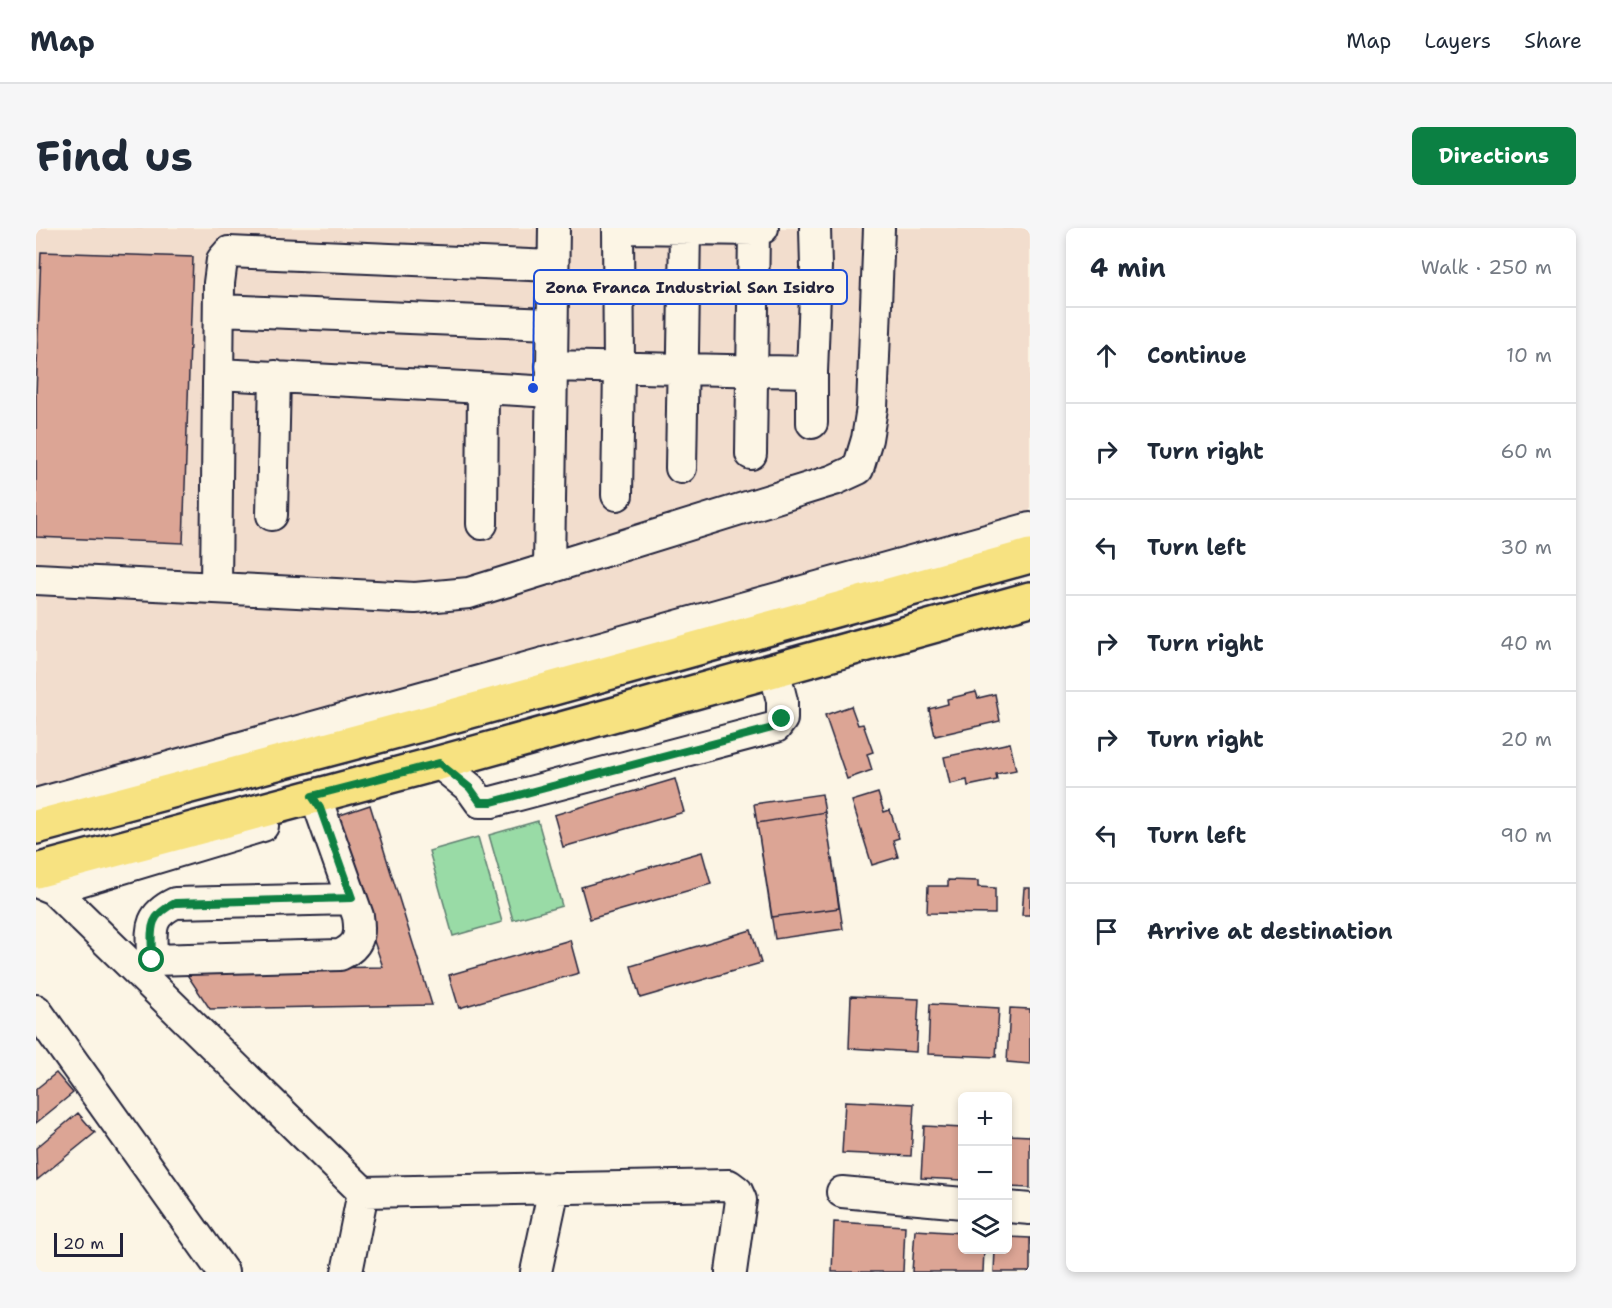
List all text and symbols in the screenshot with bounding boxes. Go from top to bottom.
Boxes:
text: Map [30,22,95,60]
text: Map [1346,27,1391,55]
text: Layers [1424,27,1491,55]
text: Share [1524,27,1582,55]
button: Directions [1412,127,1576,185]
text: Find us [36,128,193,184]
text: 4 min [1090,250,1166,285]
text: Walk · 250 m [1421,254,1552,280]
callout: Zona Franca Industrial San Isidro [534,270,847,304]
text: Zona Franca Industrial San Isidro [545,277,835,298]
icon: ahead [1090,339,1123,372]
text: Continue [1147,341,1247,370]
text: 10 m [1506,342,1552,368]
icon: right [1090,435,1123,468]
text: Turn right [1147,437,1264,466]
text: 60 m [1500,438,1552,464]
icon: left [1090,531,1123,564]
text: Turn left [1147,533,1246,562]
text: 30 m [1500,534,1552,560]
icon: right [1090,627,1123,660]
text: Turn right [1147,629,1264,658]
text: 40 m [1500,630,1552,656]
route end [768,705,794,731]
icon: right [1090,723,1123,756]
text: Turn right [1147,725,1264,754]
text: 20 m [1501,726,1552,752]
icon: left [1090,819,1123,852]
text: Turn left [1147,821,1246,850]
text: 90 m [1500,822,1552,848]
icon: arrive [1090,915,1123,948]
text: Arrive at destination [1147,917,1393,946]
route start [138,946,164,972]
map controls [958,1092,1012,1254]
button: + [958,1092,1012,1146]
button: − [958,1146,1012,1200]
button: layers [958,1200,1012,1254]
scale bar [54,1230,123,1258]
text: 20 m [63,1233,104,1254]

